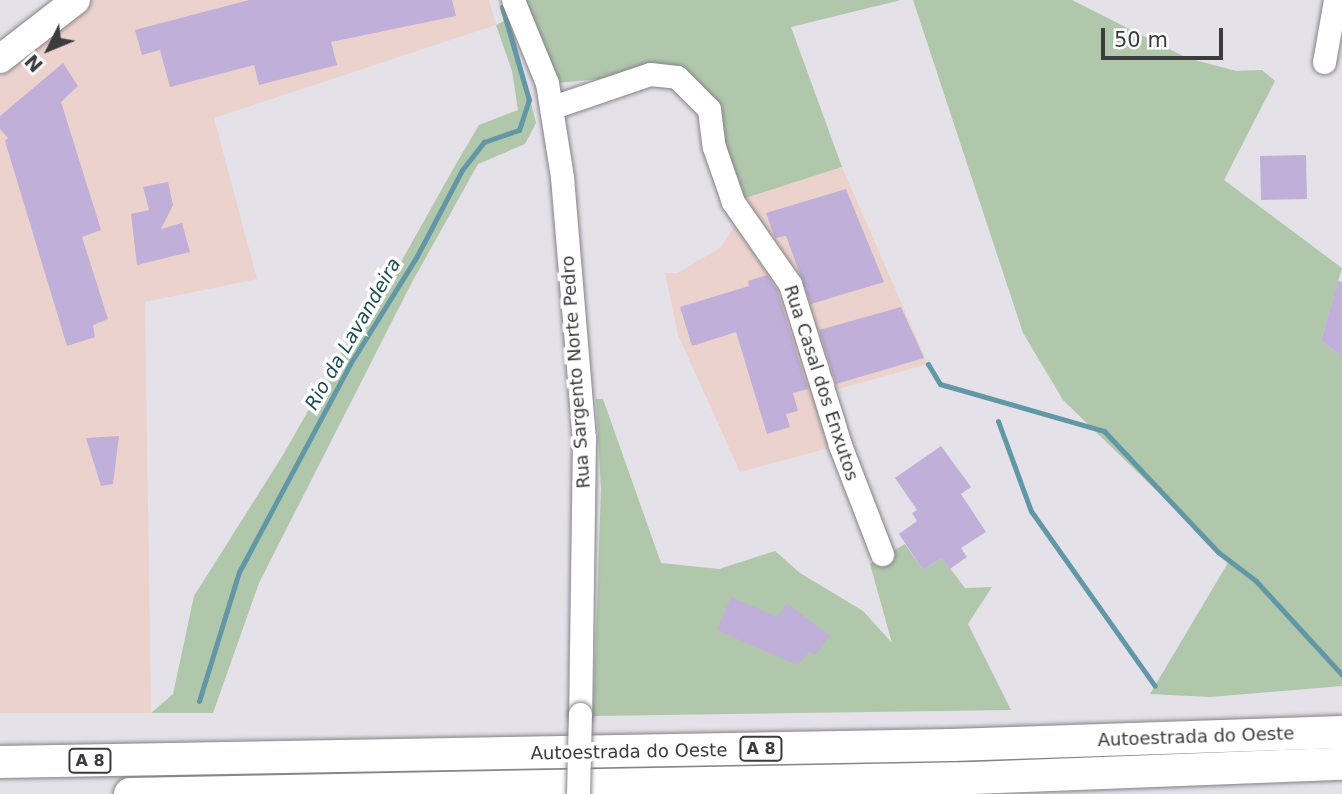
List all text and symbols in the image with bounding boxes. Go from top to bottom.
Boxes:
north arrow [14,14,84,84]
scale bar [1104,14,1226,58]
text: 50 m [1114,28,1168,52]
text: N [20,50,47,77]
water label: Rio da Lavandeira [300,254,406,414]
street label: Rua Sargento Norte Pedro [557,255,595,489]
street label: Rua Casal dos Enxutos [779,282,863,484]
street label: Autoestrada do Oeste [1097,723,1295,751]
road number: A 8 [738,736,784,762]
street label: Autoestrada do Oeste [530,739,728,765]
road number: A 8 [67,748,113,774]

